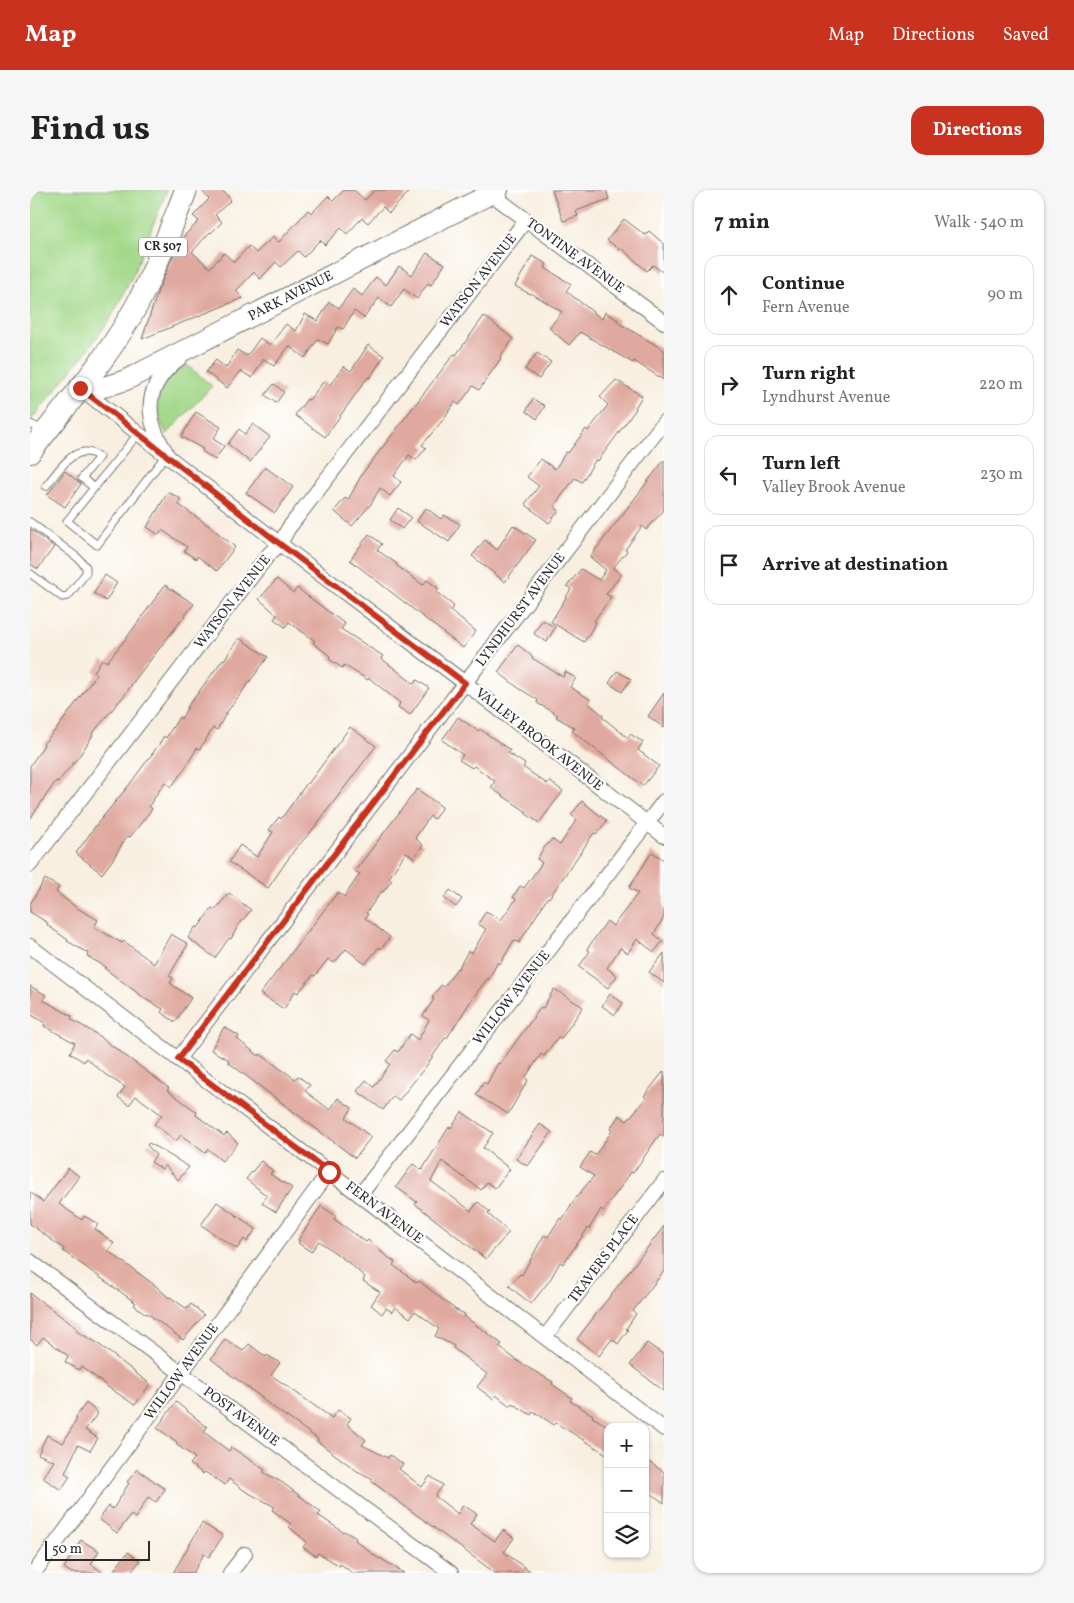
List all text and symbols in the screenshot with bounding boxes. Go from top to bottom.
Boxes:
text: Map [25,18,76,52]
text: Map [828,23,864,48]
text: Directions [892,23,975,48]
text: Saved [1003,23,1049,48]
text: Find us [30,106,150,154]
button: Directions [911,106,1044,155]
text: 7 min [714,208,770,237]
text: Walk · 540 m [934,212,1024,234]
street label: TONTINE AVENUE [522,214,628,298]
street label: WATSON AVENUE [436,230,522,332]
road number: CR 507 [139,238,187,256]
street label: PARK AVENUE [245,266,337,326]
text: Continue [762,271,845,297]
icon: ahead [715,281,743,309]
text: 90 m [987,284,1023,306]
text: Fern Avenue [762,297,850,319]
text: Turn right [762,361,855,387]
icon: right [715,371,743,399]
text: 220 m [979,374,1023,396]
route end [69,377,92,400]
text: Lyndhurst Avenue [762,387,890,409]
text: Turn left [762,451,841,477]
icon: left [715,461,743,489]
text: 230 m [980,464,1023,486]
text: Valley Brook Avenue [762,477,906,499]
street label: LYNDHURST AVENUE [472,549,570,671]
street label: WATSON AVENUE [190,551,276,653]
icon: arrive [715,551,743,579]
text: Arrive at destination [762,552,948,578]
street label: VALLEY BROOK AVENUE [471,684,607,796]
street label: WILLOW AVENUE [469,947,555,1049]
route start [318,1161,341,1184]
street label: FERN AVENUE [341,1177,427,1249]
street label: TRAVERS PLACE [564,1211,644,1307]
street label: WILLOW AVENUE [140,1320,224,1424]
street label: POST AVENUE [199,1383,283,1451]
map controls [604,1423,649,1558]
button: + [604,1423,649,1468]
button: − [604,1468,649,1513]
button: layers [604,1513,649,1558]
scale bar [45,1538,150,1561]
text: 50 m [52,1540,82,1559]

